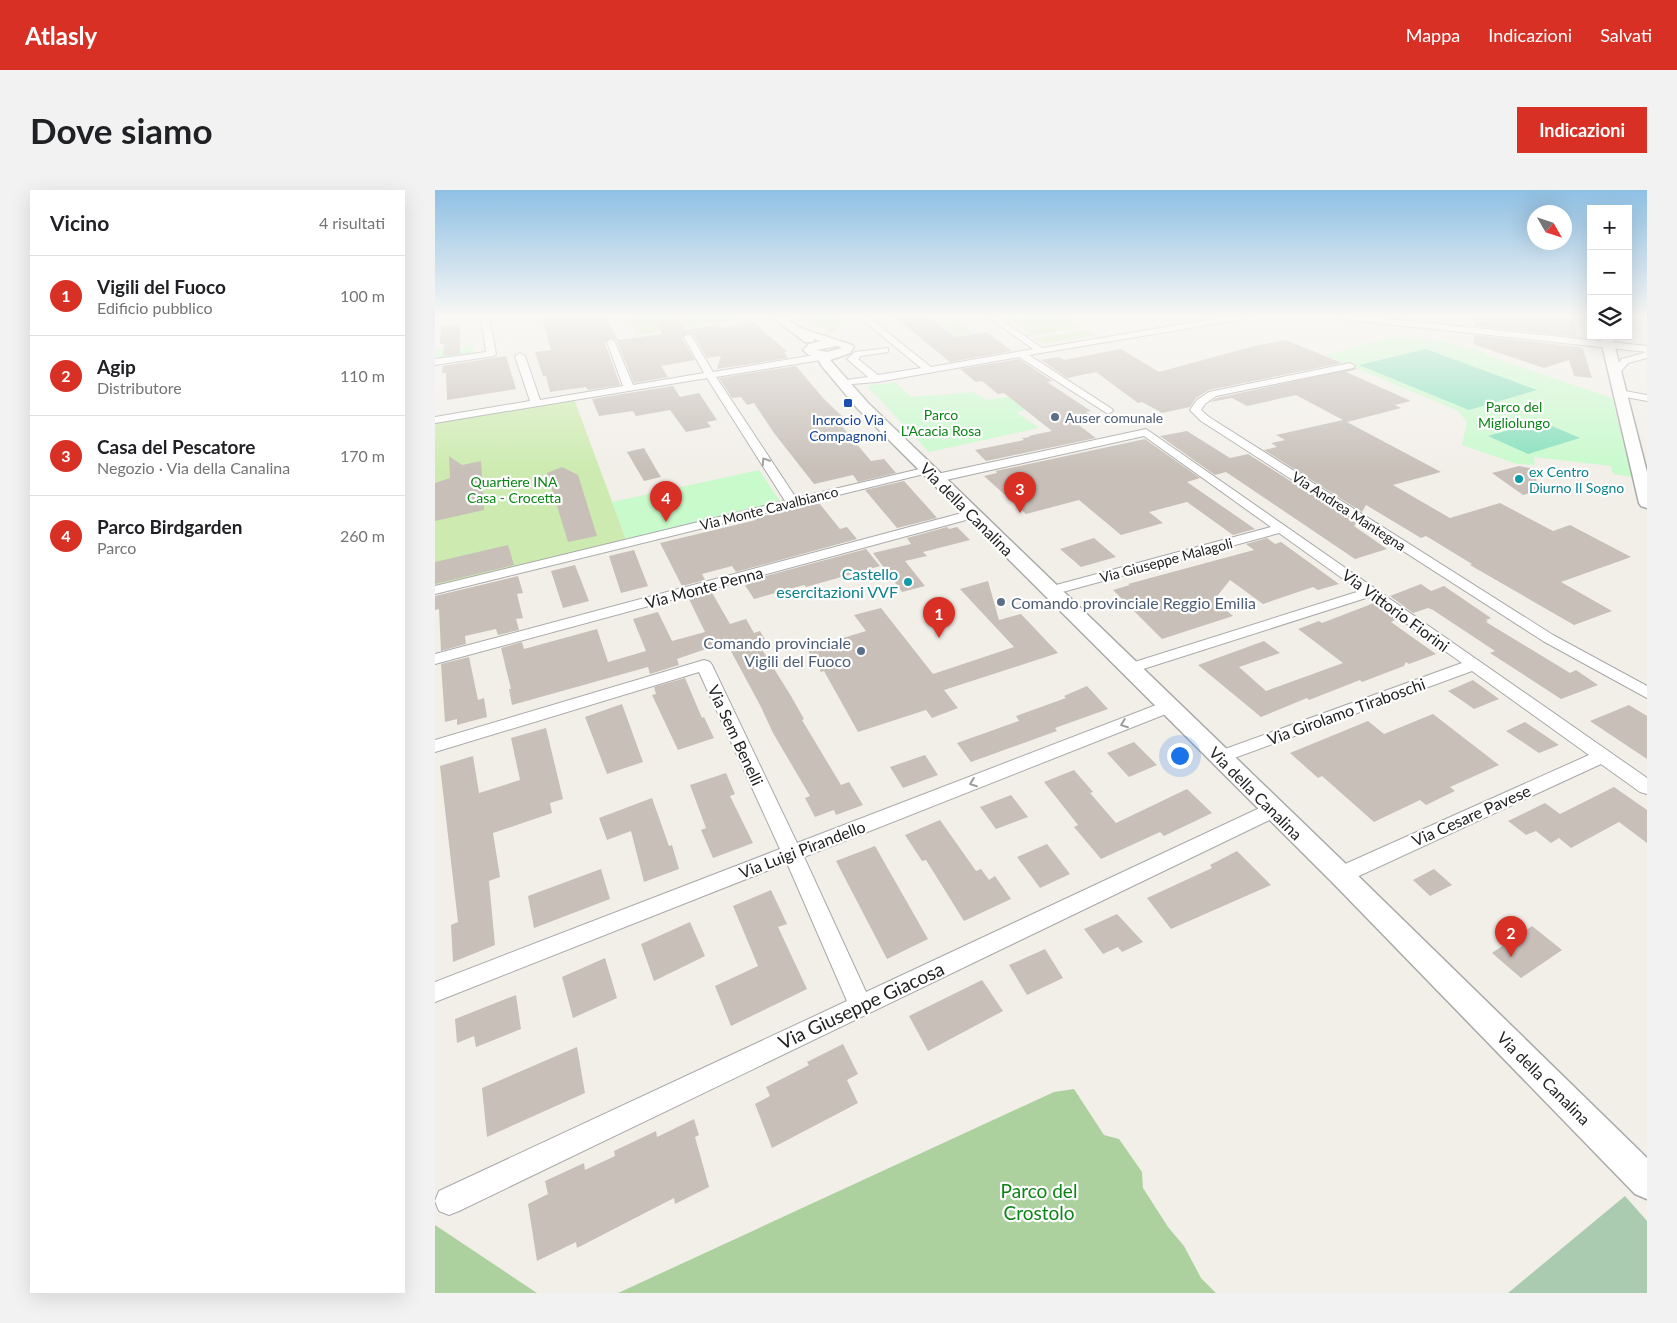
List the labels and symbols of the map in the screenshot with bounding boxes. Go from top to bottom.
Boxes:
north arrow [1527,205,1572,250]
marker: Incrocio Via Compagnoni [842,397,854,409]
park label: Parco del Migliolungo [1478,398,1550,431]
park label: Parco L'Acacia Rosa [901,406,981,439]
place label: Auser comunale [1065,409,1163,426]
place label: Incrocio Via Compagnoni [809,411,887,444]
marker: Auser comunale [1049,411,1061,423]
one-way arrow [762,457,772,466]
street label: Via della Canalina [917,459,1017,559]
place label: ex Centro Diurno Il Sogno [1529,463,1624,496]
street label: Via Andrea Mantegna [1289,468,1409,554]
pin: 3 [1004,472,1036,513]
park label: Quartiere INA Casa - Crocetta [467,473,561,506]
marker: ex Centro Diurno Il Sogno [1513,473,1525,485]
pin: 4 [650,481,682,522]
street label: Via Monte Cavalbianco [698,483,840,533]
street label: Via Giuseppe Malagoli [1098,534,1234,586]
street label: Via Monte Penna [643,562,765,612]
place label: Castello esercitazioni VVF [776,564,898,601]
street label: Via Vittorio Fiorini [1339,565,1453,655]
marker: Castello esercitazioni VVF [902,576,914,588]
place label: Comando provinciale Reggio Emilia [1011,593,1256,612]
marker: Comando provinciale Reggio Emilia [995,596,1007,608]
pin: 1 [923,597,955,638]
place label: Comando provinciale Vigili del Fuoco [703,633,851,670]
marker: Comando provinciale Vigili del Fuoco [855,645,867,657]
street label: Via Girolamo Tiraboschi [1264,674,1428,748]
street label: Via Sem Benelli [704,682,768,788]
one-way arrow [1120,717,1129,728]
your location [1167,743,1193,769]
street label: Via della Canalina [1206,743,1306,843]
one-way arrow [969,776,978,787]
street label: Via Cesare Pavese [1409,780,1533,850]
street label: Via Luigi Pirandello [736,816,868,882]
pin: 2 [1495,916,1527,957]
street label: Via Giuseppe Giacosa [774,956,948,1054]
street label: Via della Canalina [1494,1028,1594,1128]
park label: Parco del Crostolo [1001,1179,1077,1224]

